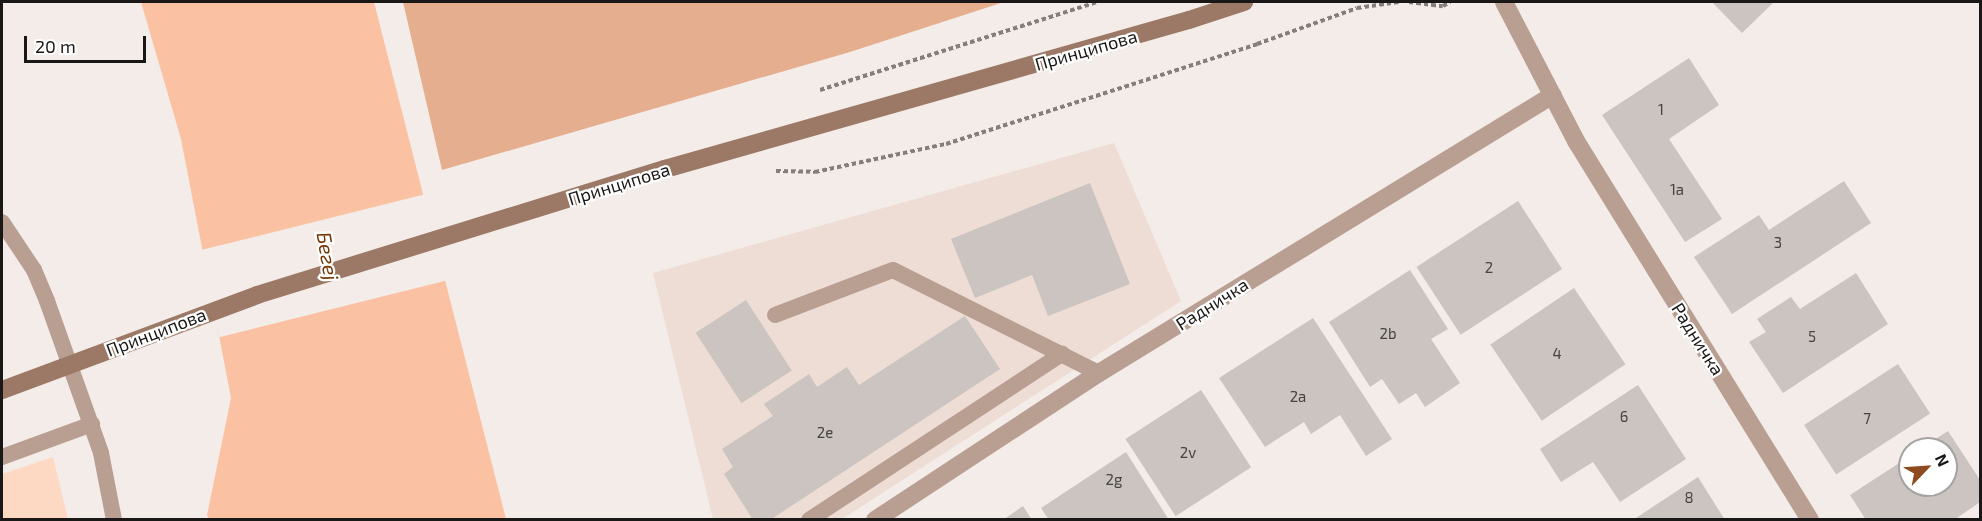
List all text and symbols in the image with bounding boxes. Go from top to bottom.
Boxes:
scale bar [27,24,148,62]
street label: Принципова [1032,25,1140,75]
text: 20 m [35,35,76,57]
house number: 1 [1658,101,1664,119]
street label: Принципова [565,158,673,210]
house number: 1a [1670,181,1684,199]
water label: Бегеј [312,230,344,282]
house number: 3 [1774,234,1782,252]
house number: 2 [1485,259,1493,277]
street label: Радничка [1172,273,1252,335]
street label: Радничка [1667,299,1729,379]
street label: Принципова [103,303,209,361]
house number: 2b [1380,325,1396,343]
house number: 5 [1808,328,1816,346]
house number: 4 [1552,345,1562,363]
house number: 2a [1290,388,1306,406]
house number: 6 [1620,408,1628,426]
house number: 7 [1863,410,1871,428]
house number: 2e [817,424,833,442]
north arrow [1898,437,1958,497]
house number: 2v [1180,444,1196,462]
text: N [1932,451,1954,469]
house number: 2g [1106,471,1122,489]
house number: 8 [1684,489,1694,507]

